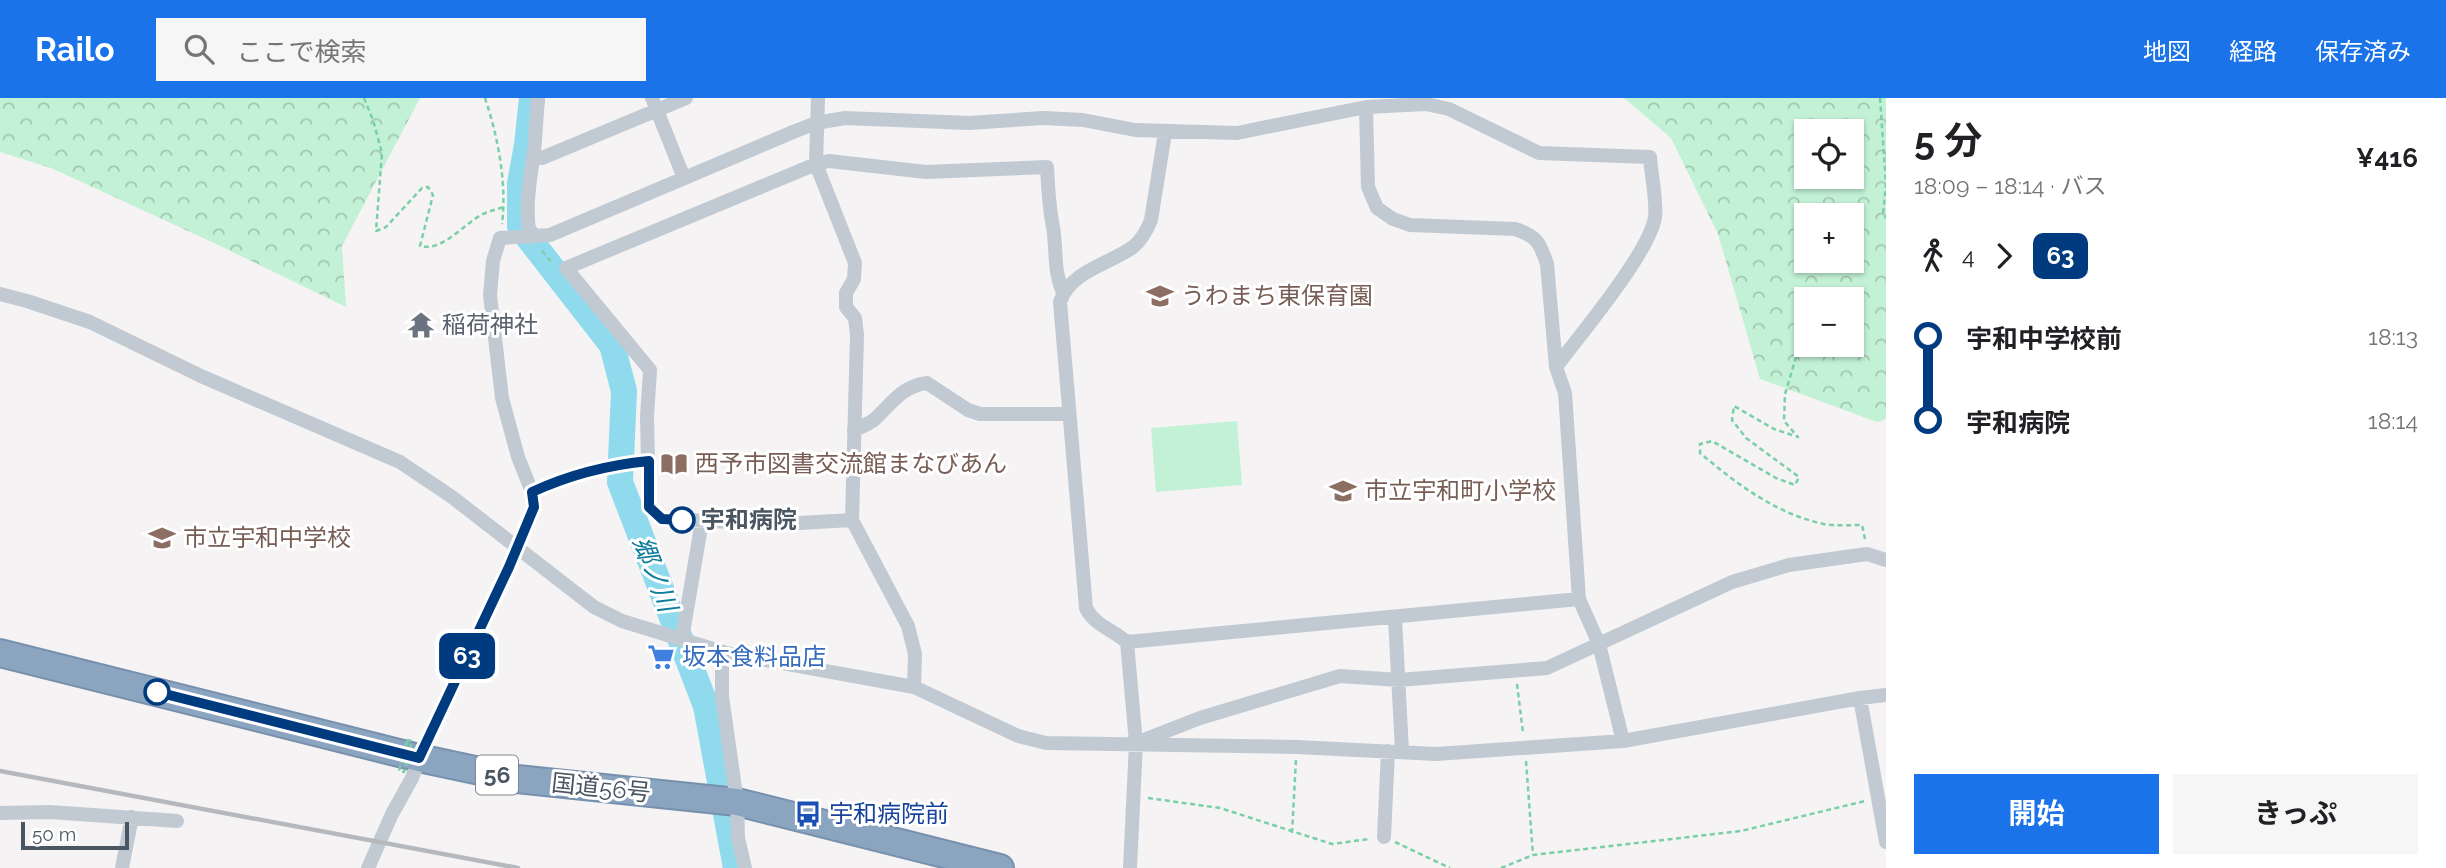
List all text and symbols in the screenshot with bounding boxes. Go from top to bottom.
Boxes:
search box [156,18,646,81]
text: Railo [35,30,114,69]
icon: search [180,30,218,68]
text: ここで検索 [236,37,366,67]
text: 地図 [2143,37,2191,66]
text: 経路 [2229,37,2277,66]
text: 保存済み [2315,37,2411,66]
text: 5 分 [1914,118,1982,163]
map controls [1794,119,1864,357]
button: locate [1794,119,1864,189]
text: ¥416 [2356,143,2418,173]
text: 18:09 – 18:14 · バス [1914,172,2107,199]
button: + [1794,203,1864,273]
icon: walk [1914,237,1952,275]
icon: forward [1985,237,2023,275]
text: 63 [2047,241,2074,270]
text: 4 [1962,242,1975,269]
school or university icon: うわまち東保育園 [1145,281,1175,311]
place label: うわまち東保育園 [1181,281,1373,310]
button: − [1794,287,1864,357]
temple icon: 稲荷神社 [406,310,436,340]
place label: 稲荷神社 [442,310,538,339]
text: 18:13 [2368,323,2418,350]
text: 宇和中学校前 [1966,324,2122,354]
text: 18:14 [2368,407,2418,434]
text: 宇和病院 [1966,408,2070,438]
library icon: 西予市図書交流館まなびあん [659,449,689,479]
place label: 西予市図書交流館まなびあん [695,449,1007,478]
school or university icon: 市立宇和町小学校 [1328,476,1358,506]
place label: 市立宇和町小学校 [1364,476,1556,505]
place label: 宇和病院 [701,505,797,534]
marker: 宇和病院 [669,507,695,533]
school or university icon: 市立宇和中学校 [147,523,177,553]
place label: 市立宇和中学校 [183,523,351,552]
water label: 郷ノ川 [627,532,684,619]
line badge: 63 [435,633,498,679]
text: 63 [453,641,481,670]
supermarket icon: 坂本食料品店 [646,642,676,672]
place label: 坂本食料品店 [682,642,826,671]
unlabelled marker [144,679,170,705]
road number: 56 [476,755,518,794]
street label: 国道56号 [550,768,652,807]
button: 開始 [1914,774,2159,854]
button: きっぷ [2173,774,2418,854]
bus stop icon: 宇和病院前 [793,799,823,829]
place label: 宇和病院前 [829,799,949,828]
scale bar [21,819,130,851]
text: 50 m [32,823,76,845]

